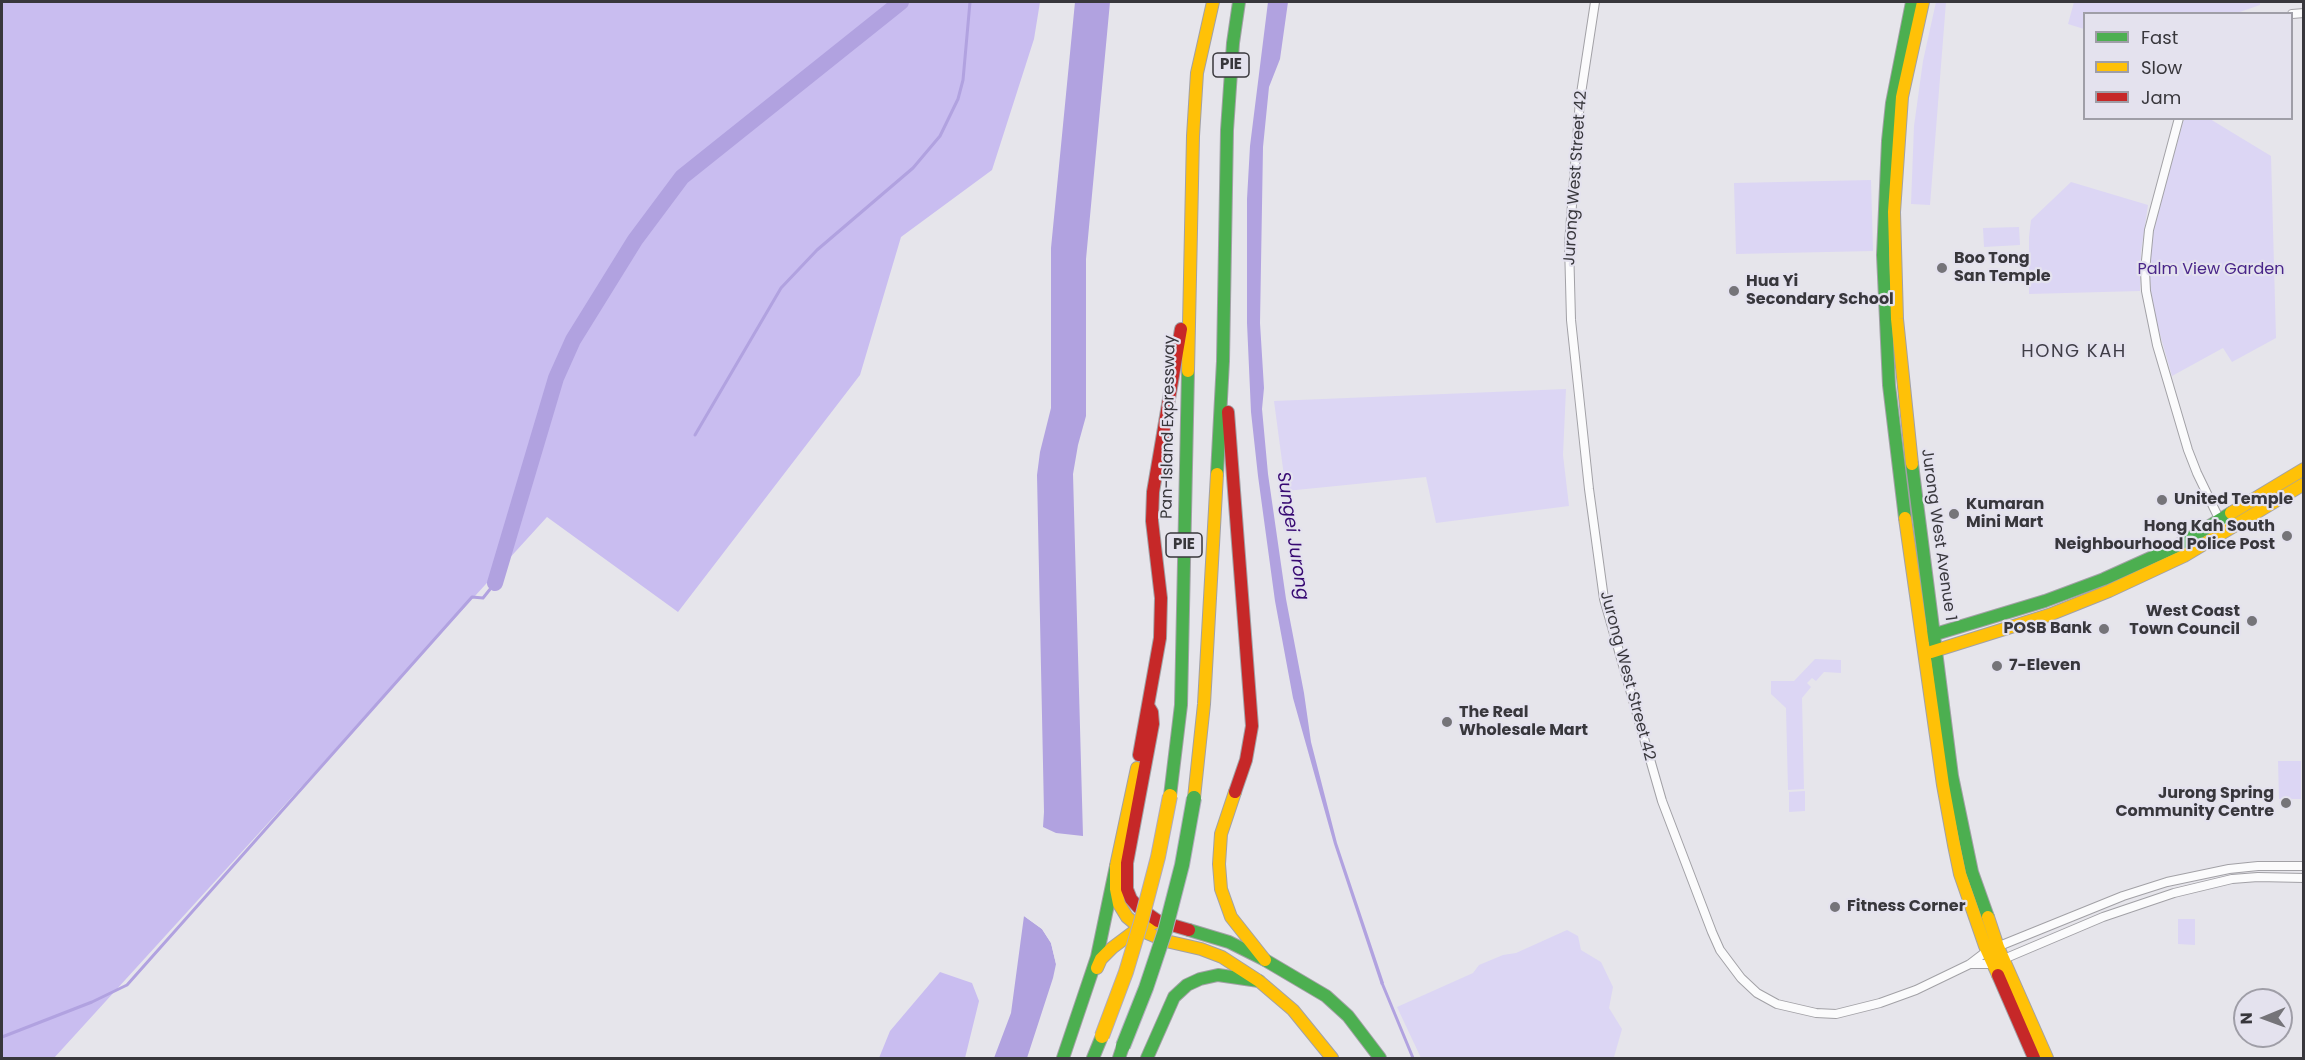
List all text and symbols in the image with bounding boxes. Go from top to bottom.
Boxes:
legend [2083,12,2293,120]
text: Fast [2141,25,2178,50]
road number: PIE [1213,53,1249,77]
text: Slow [2141,55,2182,80]
text: Jam [2141,85,2181,110]
street label: Jurong West Street 42 [1560,90,1592,266]
place label: Boo Tong San Temple [1954,249,2051,287]
park label: Palm View Garden [2137,260,2285,280]
marker: Boo Tong San Temple [1935,261,1949,275]
place label: Hua Yi Secondary School [1746,272,1894,310]
marker: Hua Yi Secondary School [1727,284,1741,298]
street label: Pan-Island Expressway [1158,335,1180,519]
district label: HONG KAH [2021,341,2127,363]
street label: Jurong West Avenue 1 [1916,448,1960,622]
water label: Sungei Jurong [1271,470,1313,602]
place label: United Temple [2174,490,2293,510]
marker: United Temple [2155,493,2169,507]
place label: Kumaran Mini Mart [1966,495,2044,533]
marker: Kumaran Mini Mart [1947,507,1961,521]
place label: Hong Kah South Neighbourhood Police Post [2054,517,2275,555]
marker: Hong Kah South Neighbourhood Police Post [2280,529,2294,543]
road number: PIE [1166,533,1202,557]
street label: Jurong West Street 42 [1595,589,1659,763]
place label: West Coast Town Council [2129,602,2240,640]
marker: West Coast Town Council [2245,614,2259,628]
place label: POSB Bank [2004,619,2092,639]
marker: POSB Bank [2097,622,2111,636]
place label: 7-Eleven [2009,656,2081,676]
marker: 7-Eleven [1990,659,2004,673]
place label: The Real Wholesale Mart [1459,703,1588,741]
marker: The Real Wholesale Mart [1440,715,1454,729]
place label: Jurong Spring Community Centre [2115,784,2274,822]
marker: Jurong Spring Community Centre [2279,796,2293,810]
place label: Fitness Corner [1847,897,1966,917]
marker: Fitness Corner [1828,900,1842,914]
north arrow [2233,988,2293,1048]
text: N [2235,1012,2258,1025]

